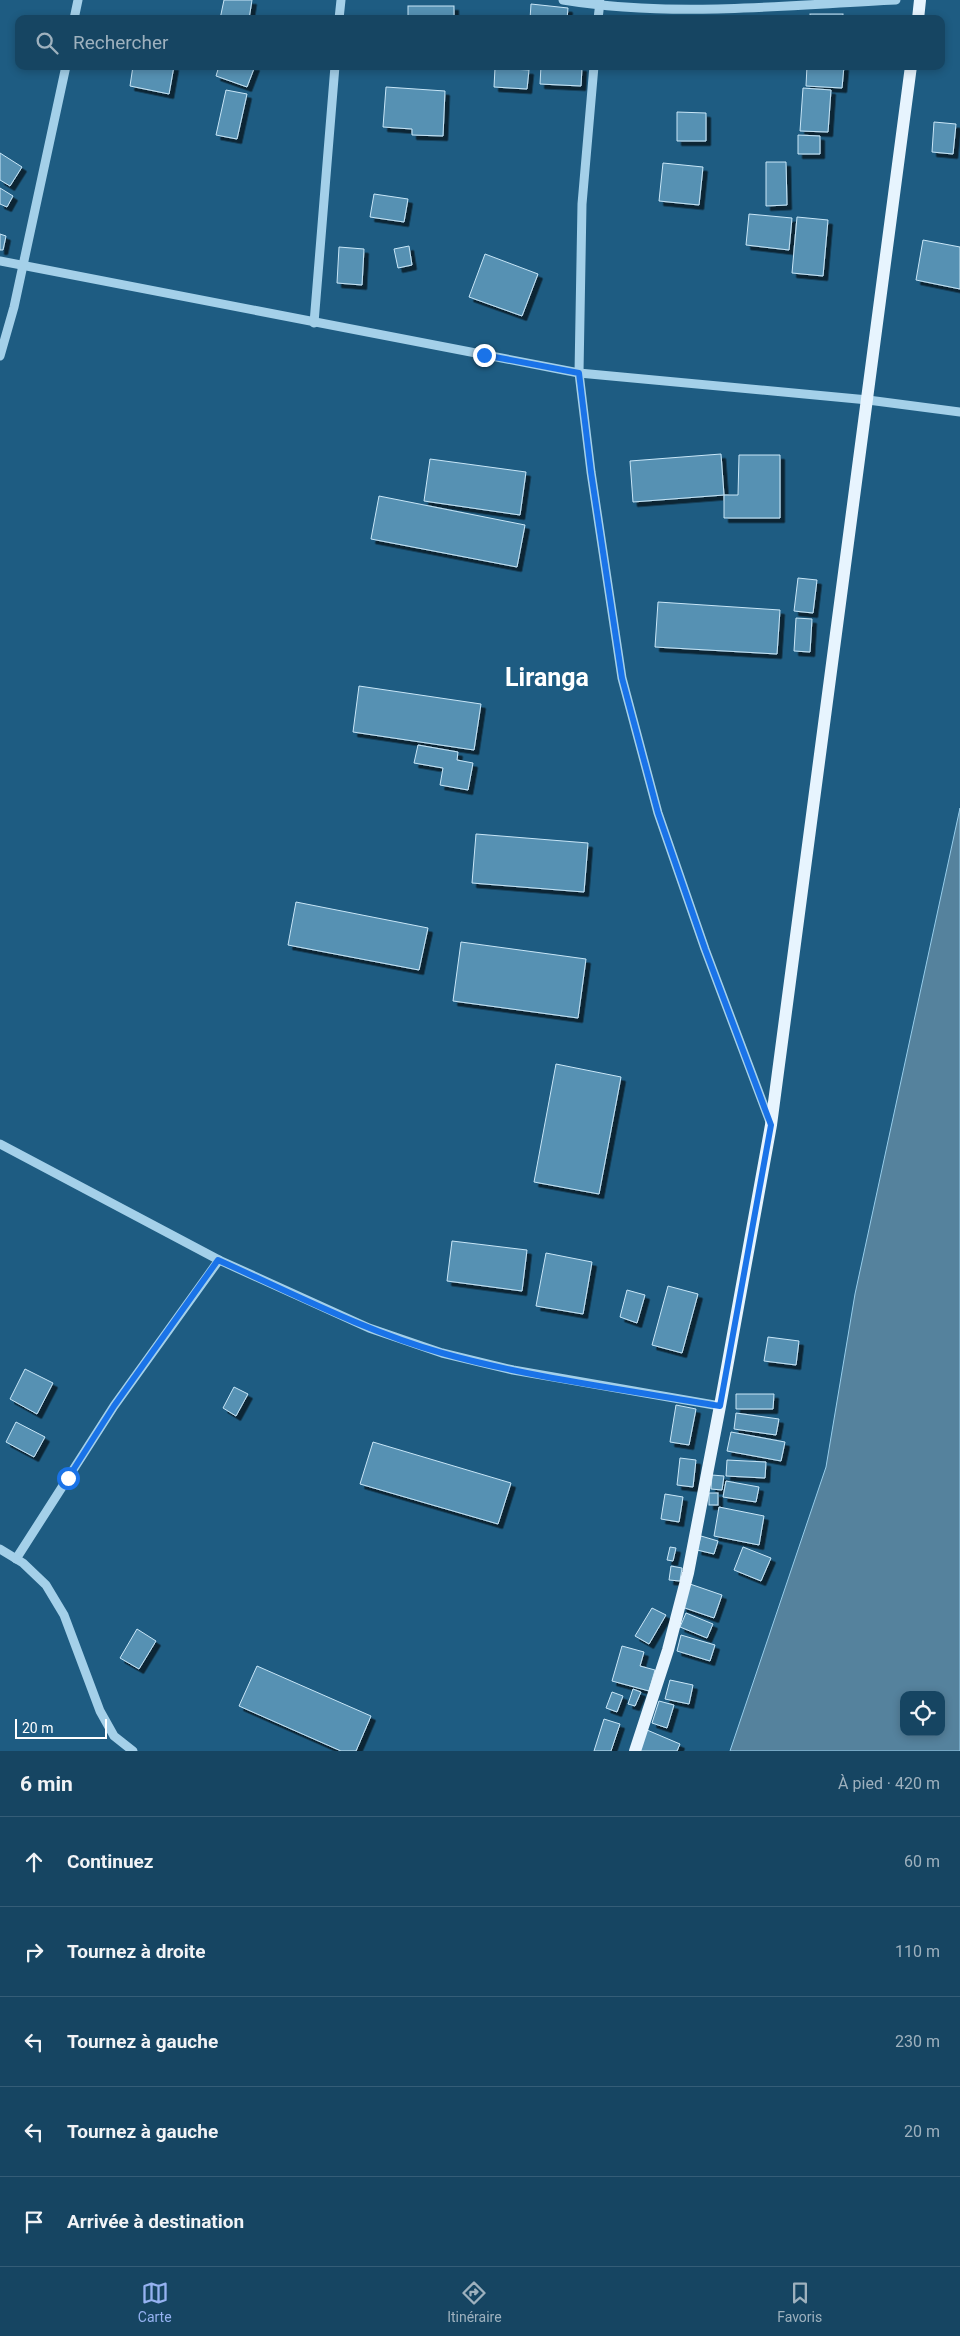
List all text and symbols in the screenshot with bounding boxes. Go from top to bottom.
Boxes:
search box [15,15,945,70]
icon: search [33,29,61,57]
text: Rechercher [73,31,168,54]
route end [473,344,496,367]
district label: Liranga [505,663,589,692]
route start [57,1467,80,1490]
map controls [900,1691,945,1736]
button: locate [900,1691,945,1736]
scale bar [15,1716,108,1739]
text: 20 m [22,1720,54,1736]
text: 6 min [20,1772,73,1796]
text: À pied · 420 m [838,1774,940,1793]
icon: ahead [20,1848,48,1876]
text: Continuez [67,1850,153,1873]
text: 60 m [904,1852,940,1871]
icon: right [20,1938,48,1966]
text: Tournez à droite [67,1940,206,1963]
text: 110 m [895,1942,940,1961]
icon: left [20,2028,48,2056]
text: Tournez à gauche [67,2030,218,2053]
text: 230 m [895,2032,940,2051]
icon: left [20,2118,48,2146]
text: Tournez à gauche [67,2120,218,2143]
text: 20 m [904,2122,940,2141]
icon: arrive [20,2208,48,2236]
text: Arrivée à destination [67,2210,244,2233]
tab: Carte [138,2279,172,2325]
tab: Itinéraire [447,2279,502,2325]
tab: Favoris [777,2279,822,2325]

